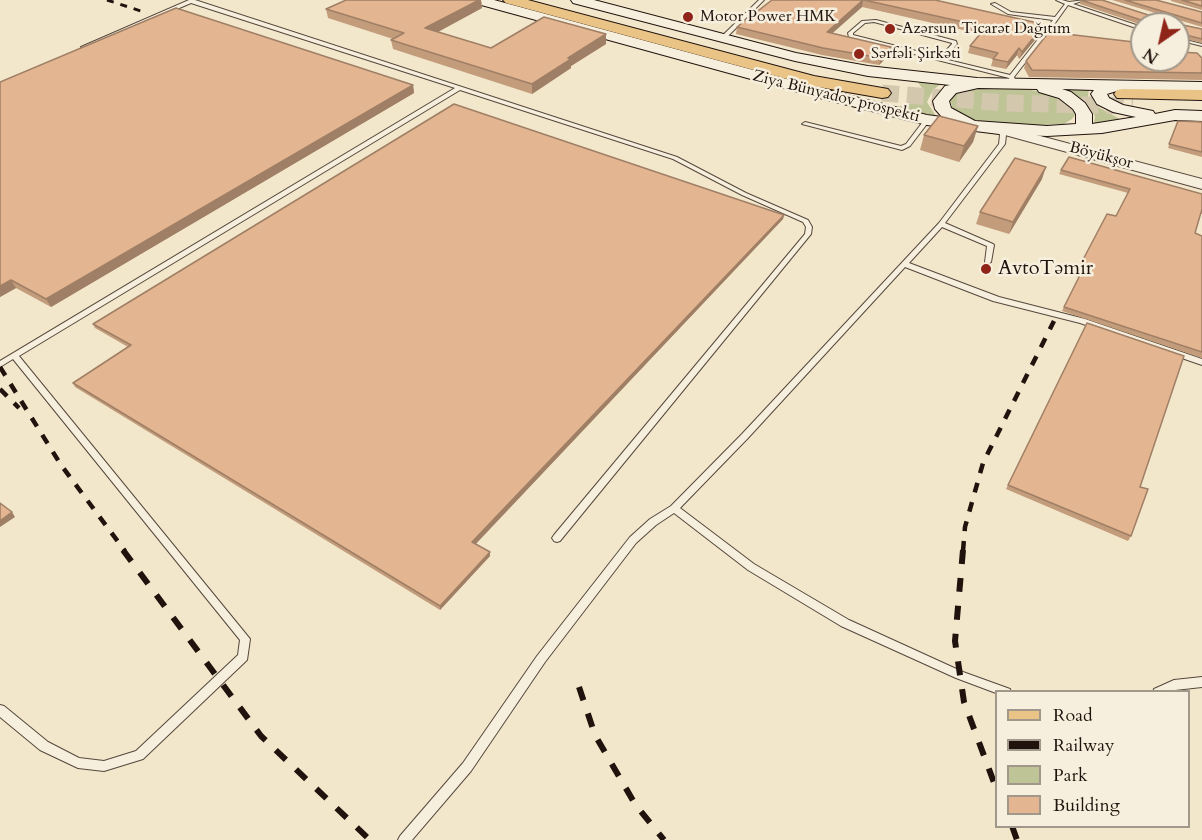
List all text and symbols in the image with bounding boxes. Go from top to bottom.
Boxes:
place label: Motor Power HMK [700,7,836,27]
marker: Motor Power HMK [681,10,695,24]
north arrow [1130,12,1190,72]
place label: Azərsun Ticarət Dağıtım [902,19,1071,39]
marker: Azərsun Ticarət Dağıtım [883,22,897,36]
text: N [1139,42,1163,68]
place label: Sərfəli Şirkəti [871,44,961,64]
marker: Sərfəli Şirkəti [852,47,866,61]
street label: Ziya Bünyadov prospekti [750,67,922,127]
street label: Böyükşor [1067,138,1135,174]
place label: AvtoTəmir [998,257,1093,281]
marker: AvtoTəmir [979,262,993,276]
legend [995,690,1190,828]
text: Road [1053,703,1093,728]
text: Railway [1053,733,1115,758]
text: Park [1053,763,1088,788]
text: Building [1053,793,1120,818]

